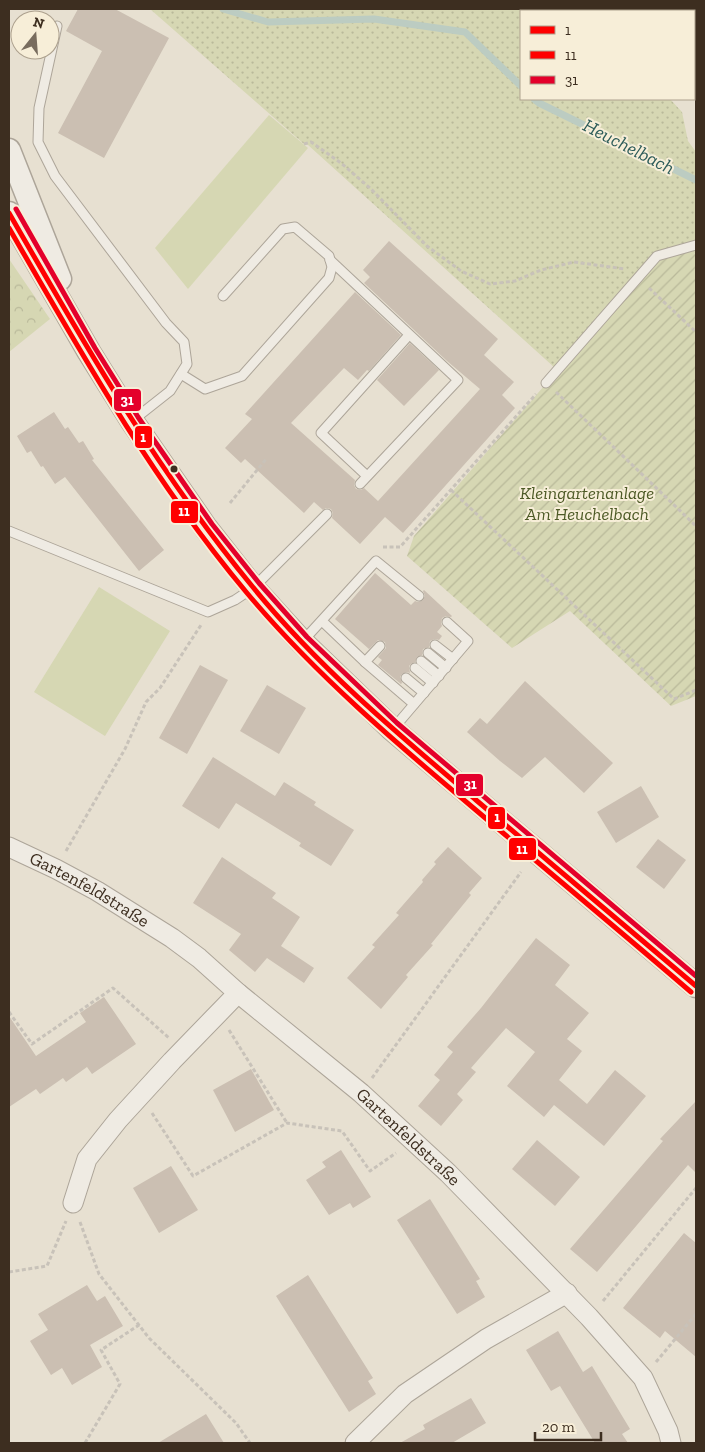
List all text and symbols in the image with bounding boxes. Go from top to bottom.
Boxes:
north arrow [10,10,60,60]
legend [520,10,695,100]
text: N [31,13,47,33]
text: 1 [565,21,571,39]
text: 11 [565,46,577,64]
text: 31 [565,71,578,89]
water label: Heuchelbach [579,114,678,179]
line badge: 31 [113,388,142,412]
text: 31 [120,392,134,409]
line badge: 1 [134,425,153,449]
text: 1 [140,429,146,446]
unlabelled marker [169,464,179,474]
park label: Kleingartenanlage Am Heuchelbach [520,482,654,525]
line badge: 11 [170,500,199,524]
text: 11 [178,503,190,520]
line badge: 31 [455,773,484,797]
text: 31 [463,776,477,793]
line badge: 1 [487,806,506,830]
text: 1 [494,809,500,826]
line badge: 11 [508,837,537,861]
text: 11 [516,841,528,858]
street label: Gartenfeldstraße [26,847,153,932]
street label: Gartenfeldstraße [352,1083,465,1190]
scale bar [535,1410,601,1442]
text: 20 m [542,1418,575,1436]

